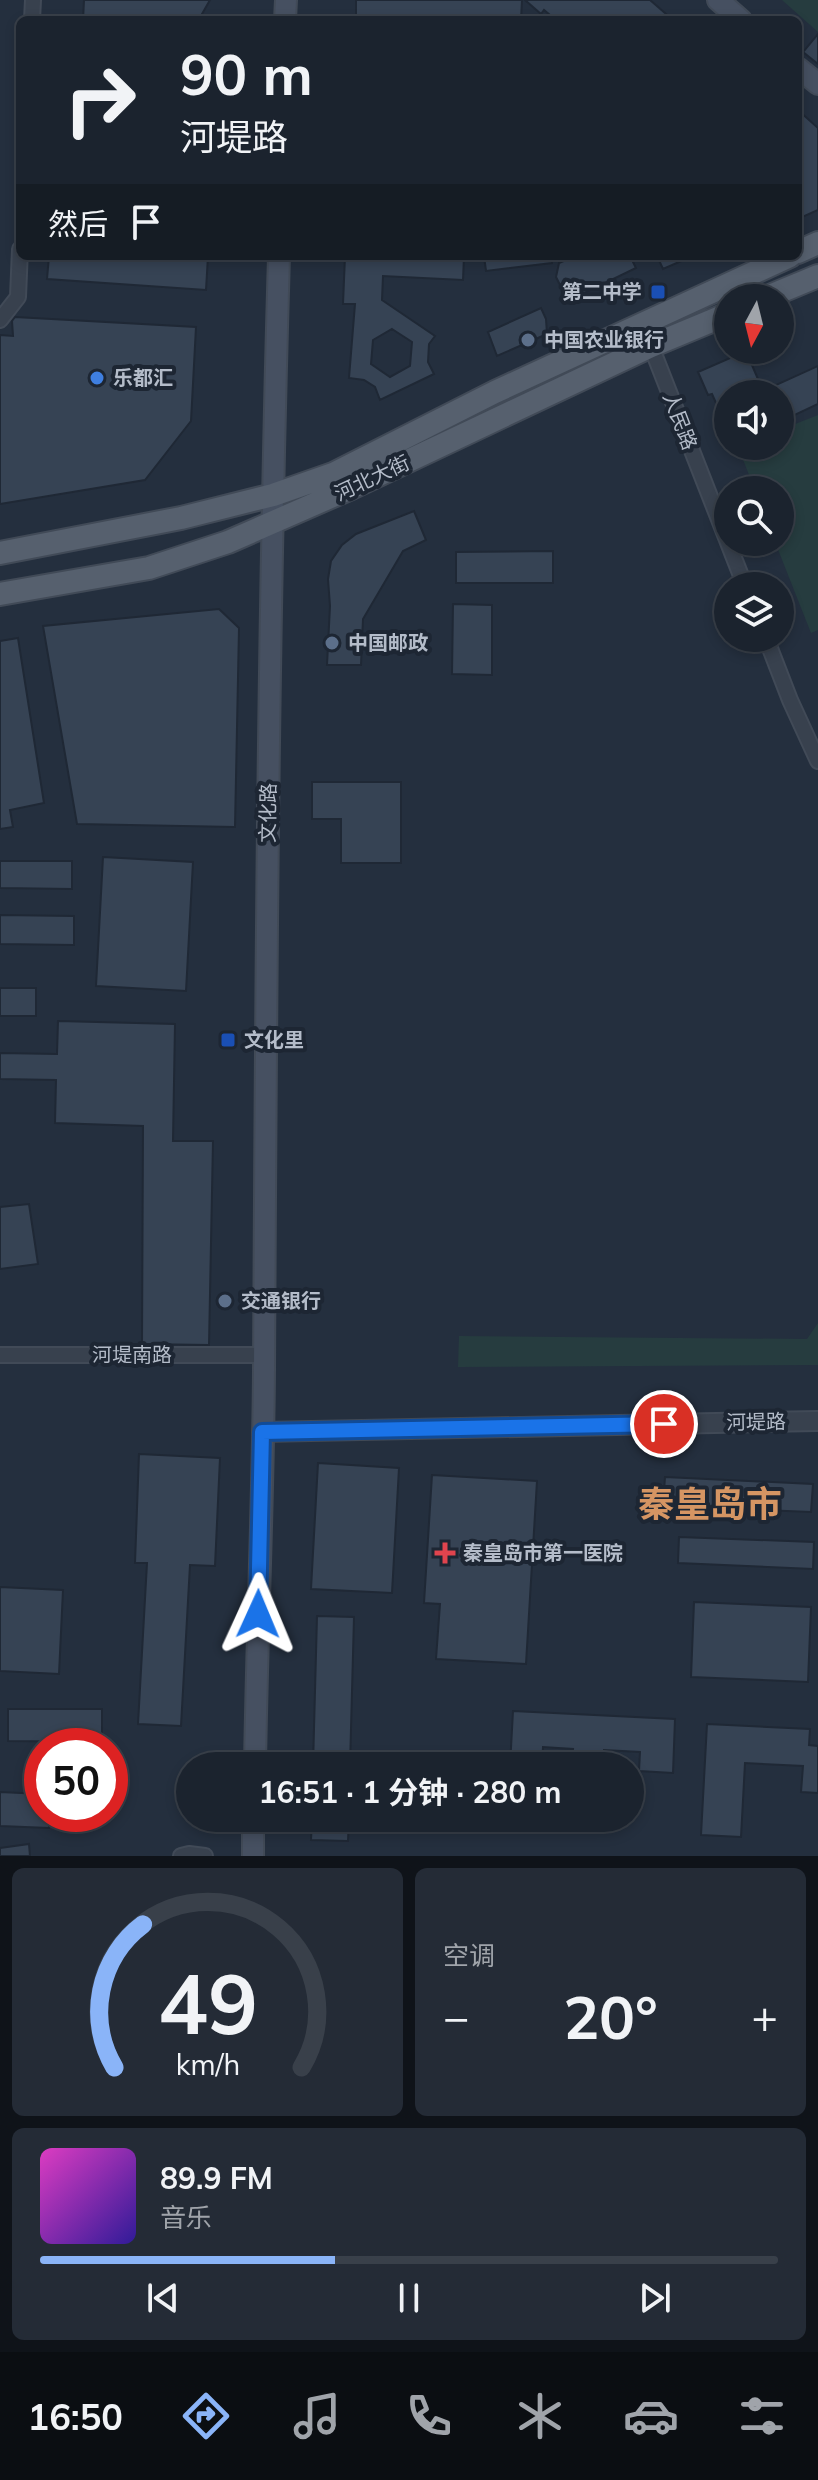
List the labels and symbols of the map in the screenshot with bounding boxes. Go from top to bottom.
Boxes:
place label: 第二中学 [562,279,642,304]
marker: 第二中学 [649,283,667,301]
north arrow [714,284,794,364]
place label: 中国农业银行 [544,327,664,352]
marker: 中国农业银行 [519,331,537,349]
place label: 乐都汇 [113,365,173,390]
marker: 乐都汇 [88,369,106,387]
street label: 人民路 [658,388,703,453]
street label: 河北大街 [330,449,413,506]
place label: 中国邮政 [348,630,428,655]
marker: 中国邮政 [323,634,341,652]
street label: 文化路 [254,783,281,843]
place label: 文化里 [244,1027,304,1052]
marker: 文化里 [219,1031,237,1049]
place label: 交通银行 [241,1288,321,1313]
marker: 交通银行 [216,1292,234,1310]
street label: 河堤南路 [92,1342,172,1367]
pin [630,1390,698,1458]
street label: 河堤路 [726,1408,786,1435]
district label: 秦皇岛市 [638,1481,782,1526]
place label: 秦皇岛市第一医院 [463,1540,623,1565]
marker: 秦皇岛市第一医院 [434,1542,456,1564]
position arrow [216,1572,300,1656]
speed limit sign: 50 [24,1728,128,1832]

